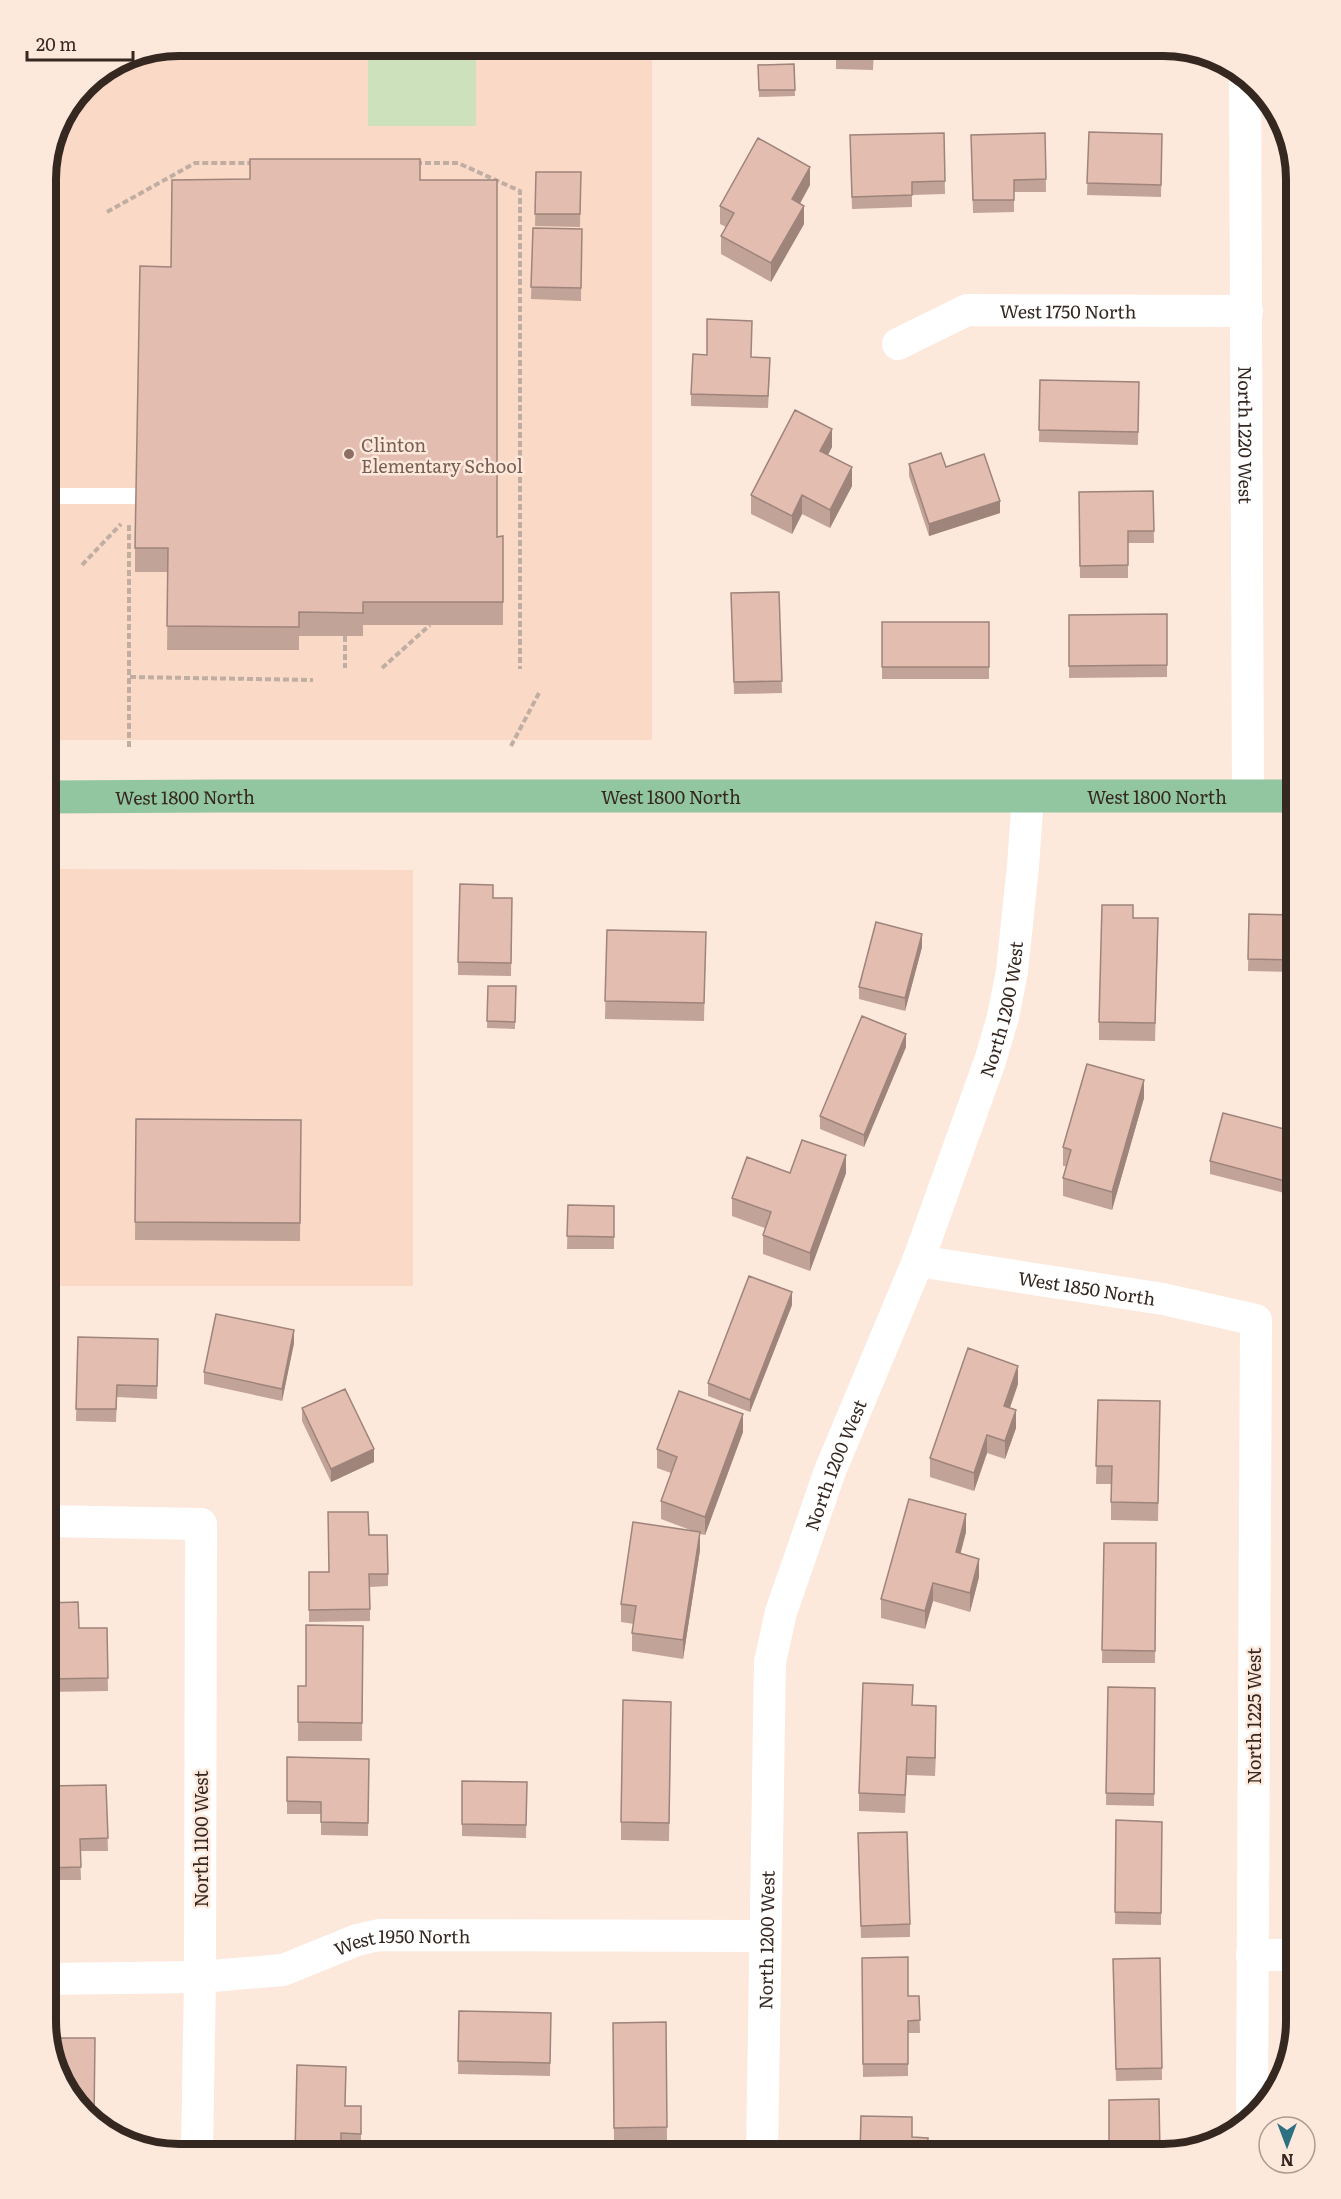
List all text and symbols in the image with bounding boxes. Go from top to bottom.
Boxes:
scale bar [27,24,134,62]
text: 20 m [36,30,77,57]
street label: West 1750 North [1000,297,1137,324]
street label: North 1220 West [1233,366,1260,505]
place label: Clinton Elementary School [361,431,523,479]
marker: Clinton Elementary School [342,447,356,461]
street label: West 1800 North [115,783,255,810]
street label: West 1800 North [601,783,741,810]
street label: West 1800 North [1087,783,1227,810]
street label: North 1200 West [972,939,1029,1081]
street label: West 1850 North [1016,1263,1158,1311]
street label: North 1200 West [797,1394,872,1534]
street label: North 1225 West [1240,1647,1267,1784]
street label: North 1100 West [187,1770,214,1908]
street label: North 1200 West [751,1870,780,2010]
street label: West 1950 North [329,1921,470,1962]
north arrow [1257,2115,1317,2175]
text: N [1280,2149,1294,2173]

